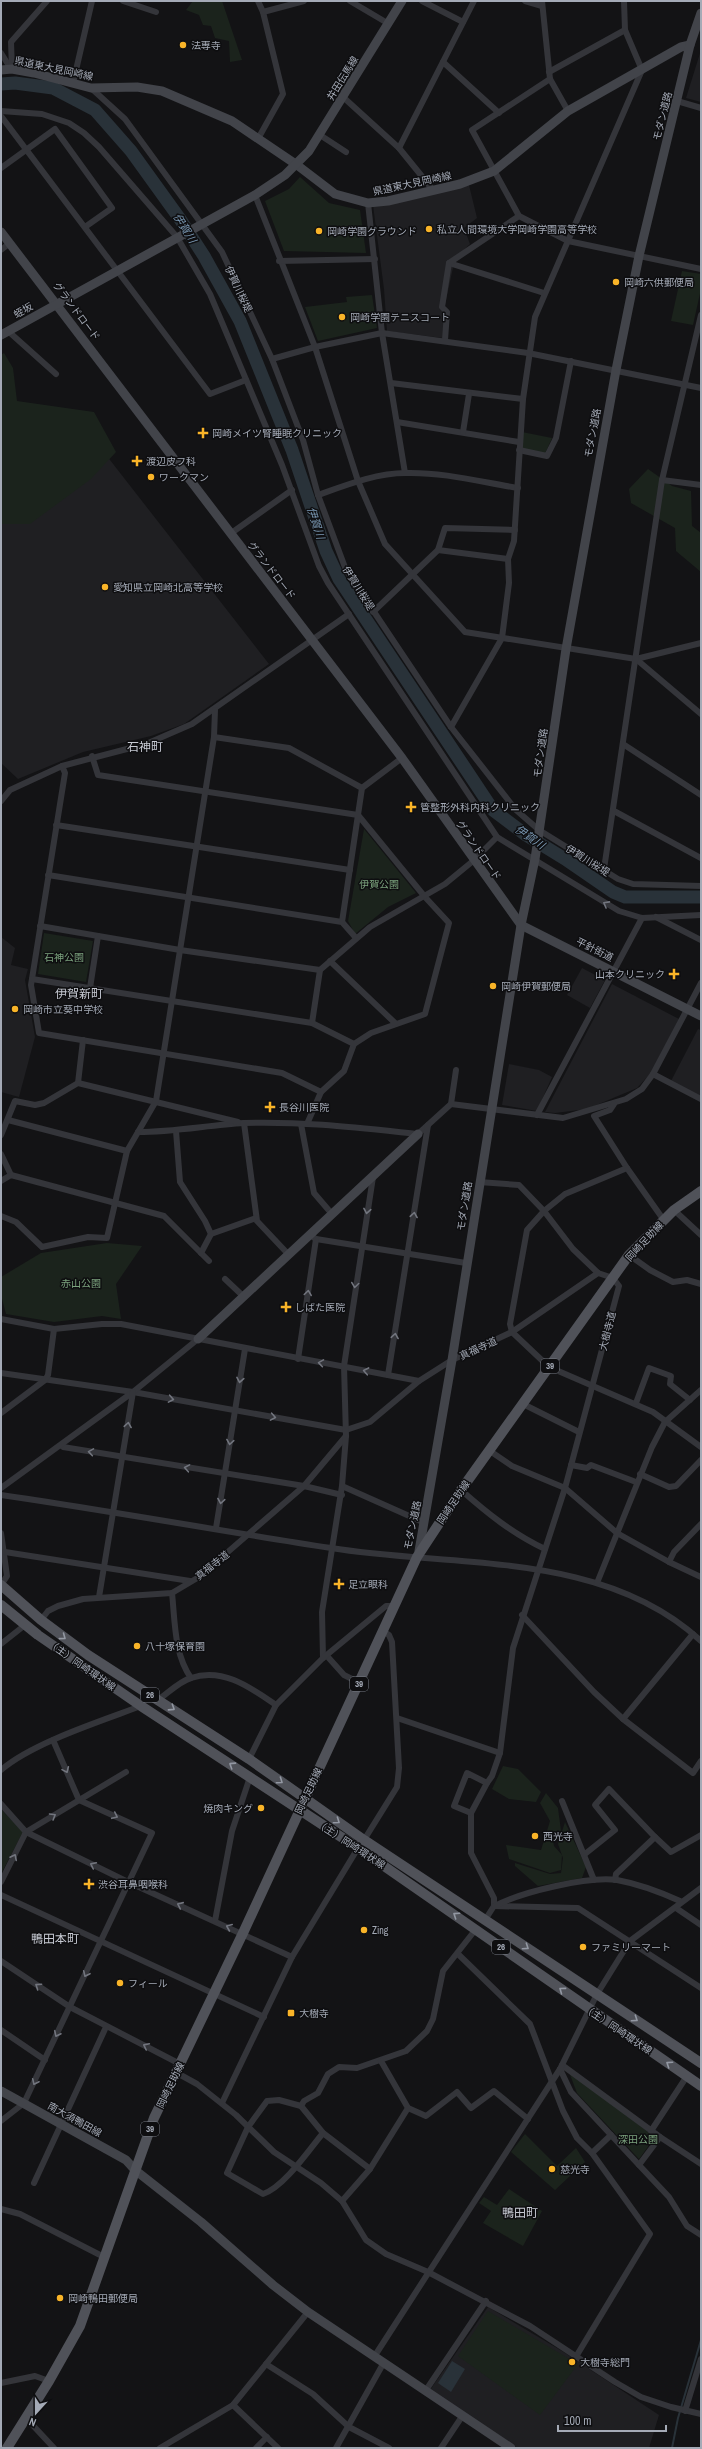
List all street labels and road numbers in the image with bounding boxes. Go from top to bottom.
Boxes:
street label: 県道東大見岡崎線 [13,54,94,83]
street label: 井田伝馬線 [324,54,361,103]
street label: モダン道路 [650,90,675,142]
street label: 県道東大見岡崎線 [372,169,453,198]
street label: 伊賀川桜堤 [222,264,255,315]
street label: グランドロード [50,279,103,343]
street label: 蛭坂 [11,300,35,321]
street label: モダン道路 [581,407,604,459]
street label: グランドロード [245,539,298,602]
street label: 伊賀川桜堤 [340,564,377,613]
street label: モダン道路 [531,727,550,779]
street label: グランドロード [453,818,504,883]
street label: 伊賀川桜堤 [563,842,612,879]
street label: 平針街道 [574,935,616,964]
street label: モダン道路 [454,1180,475,1232]
street label: 岡崎足助線 [623,1219,666,1264]
street label: 大樹寺道 [596,1310,619,1352]
street label: 真福寺道 [457,1334,499,1363]
road number: 39 [541,1359,559,1373]
street label: 岡崎足助線 [434,1478,473,1527]
street label: モダン道路 [401,1499,424,1551]
street label: 真福寺道 [193,1548,232,1583]
street label: （主）岡崎環状線 [45,1637,118,1694]
road number: 39 [350,1677,368,1691]
road number: 26 [141,1688,159,1702]
street label: 岡崎足助線 [292,1766,325,1817]
street label: （主）岡崎環状線 [314,1817,388,1872]
road number: 26 [492,1940,510,1954]
street label: （主）岡崎環状線 [581,2002,655,2057]
street label: 岡崎足助線 [154,2060,187,2111]
street label: 南大須鴨田線 [45,2099,104,2140]
road number: 39 [141,2122,159,2136]

